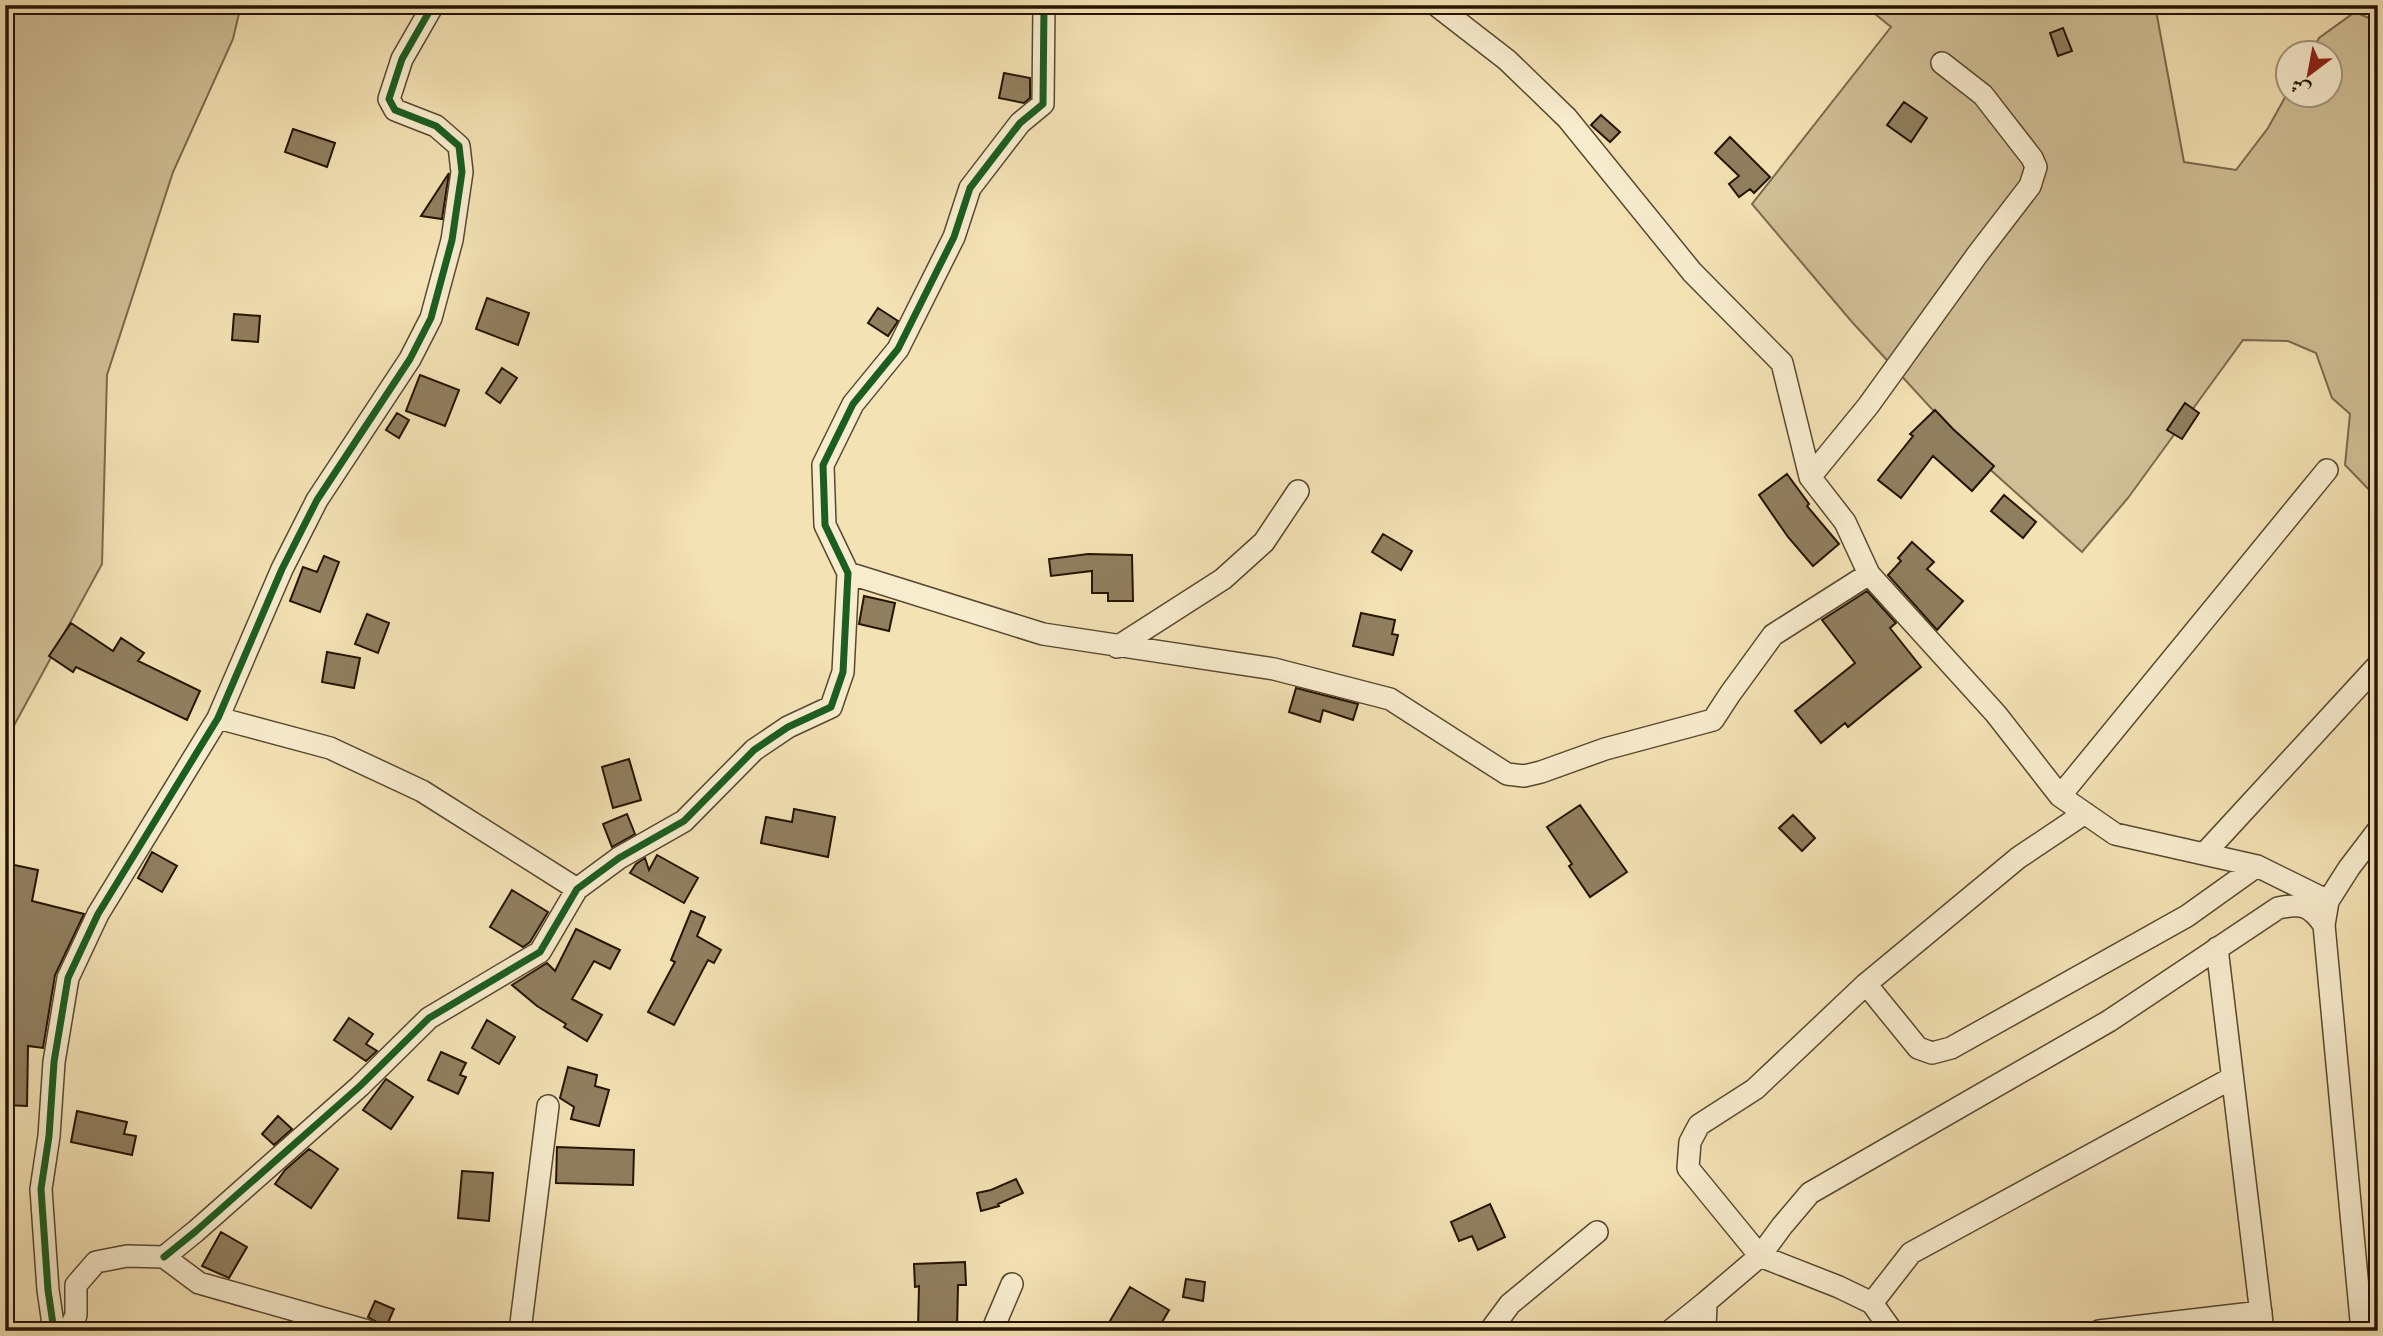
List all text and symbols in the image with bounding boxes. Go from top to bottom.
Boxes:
north arrow [2274,38,2344,108]
text: ش [2287,72,2315,102]

